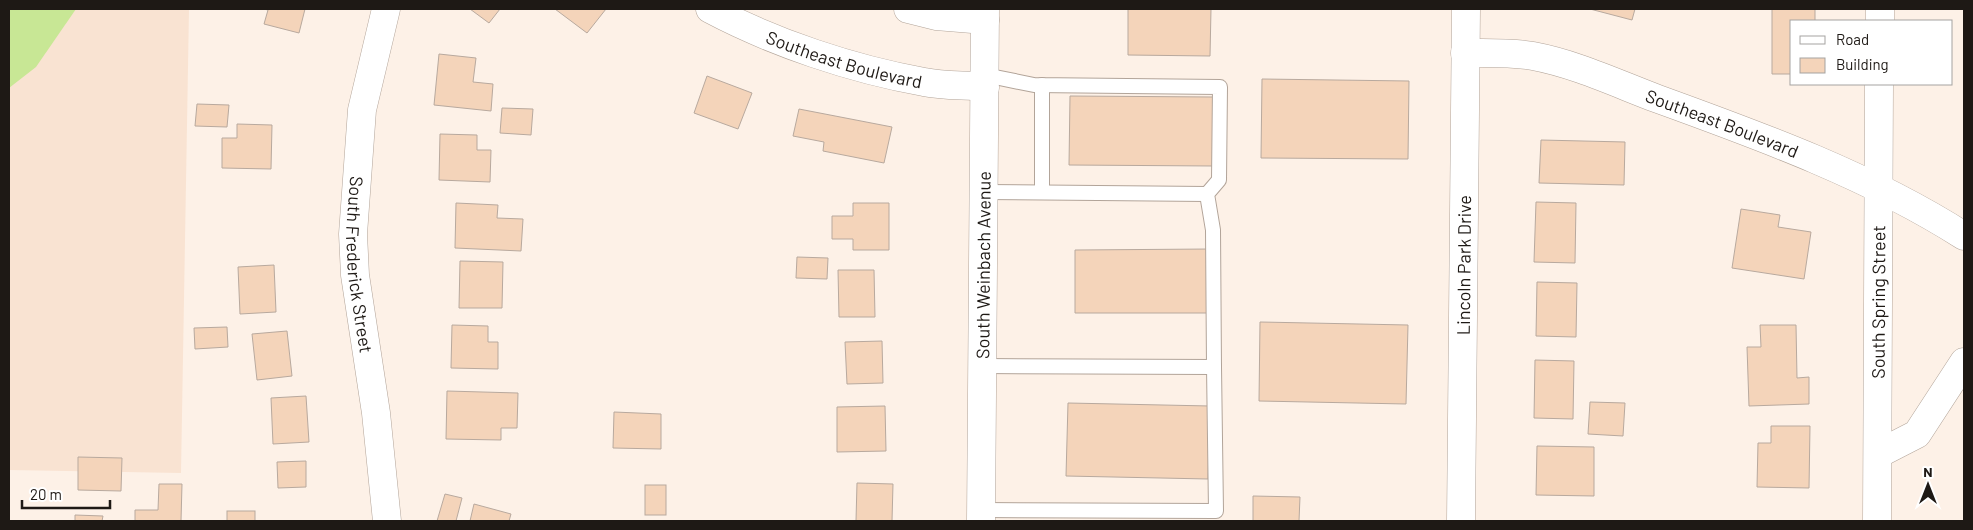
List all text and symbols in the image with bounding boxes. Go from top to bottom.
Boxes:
legend [1790,20,1953,85]
street label: Southeast Boulevard [763,26,924,92]
text: Road [1836,30,1869,48]
text: Building [1836,55,1889,73]
street label: Southeast Boulevard [1643,84,1802,162]
street label: South Weinbach Avenue [971,171,995,359]
street label: South Frederick Street [342,175,378,354]
street label: Lincoln Park Drive [1452,195,1475,335]
street label: South Spring Street [1867,225,1889,379]
north arrow [1903,460,1953,510]
text: N [1923,463,1933,480]
scale bar [22,478,110,510]
text: 20 m [30,485,62,503]

